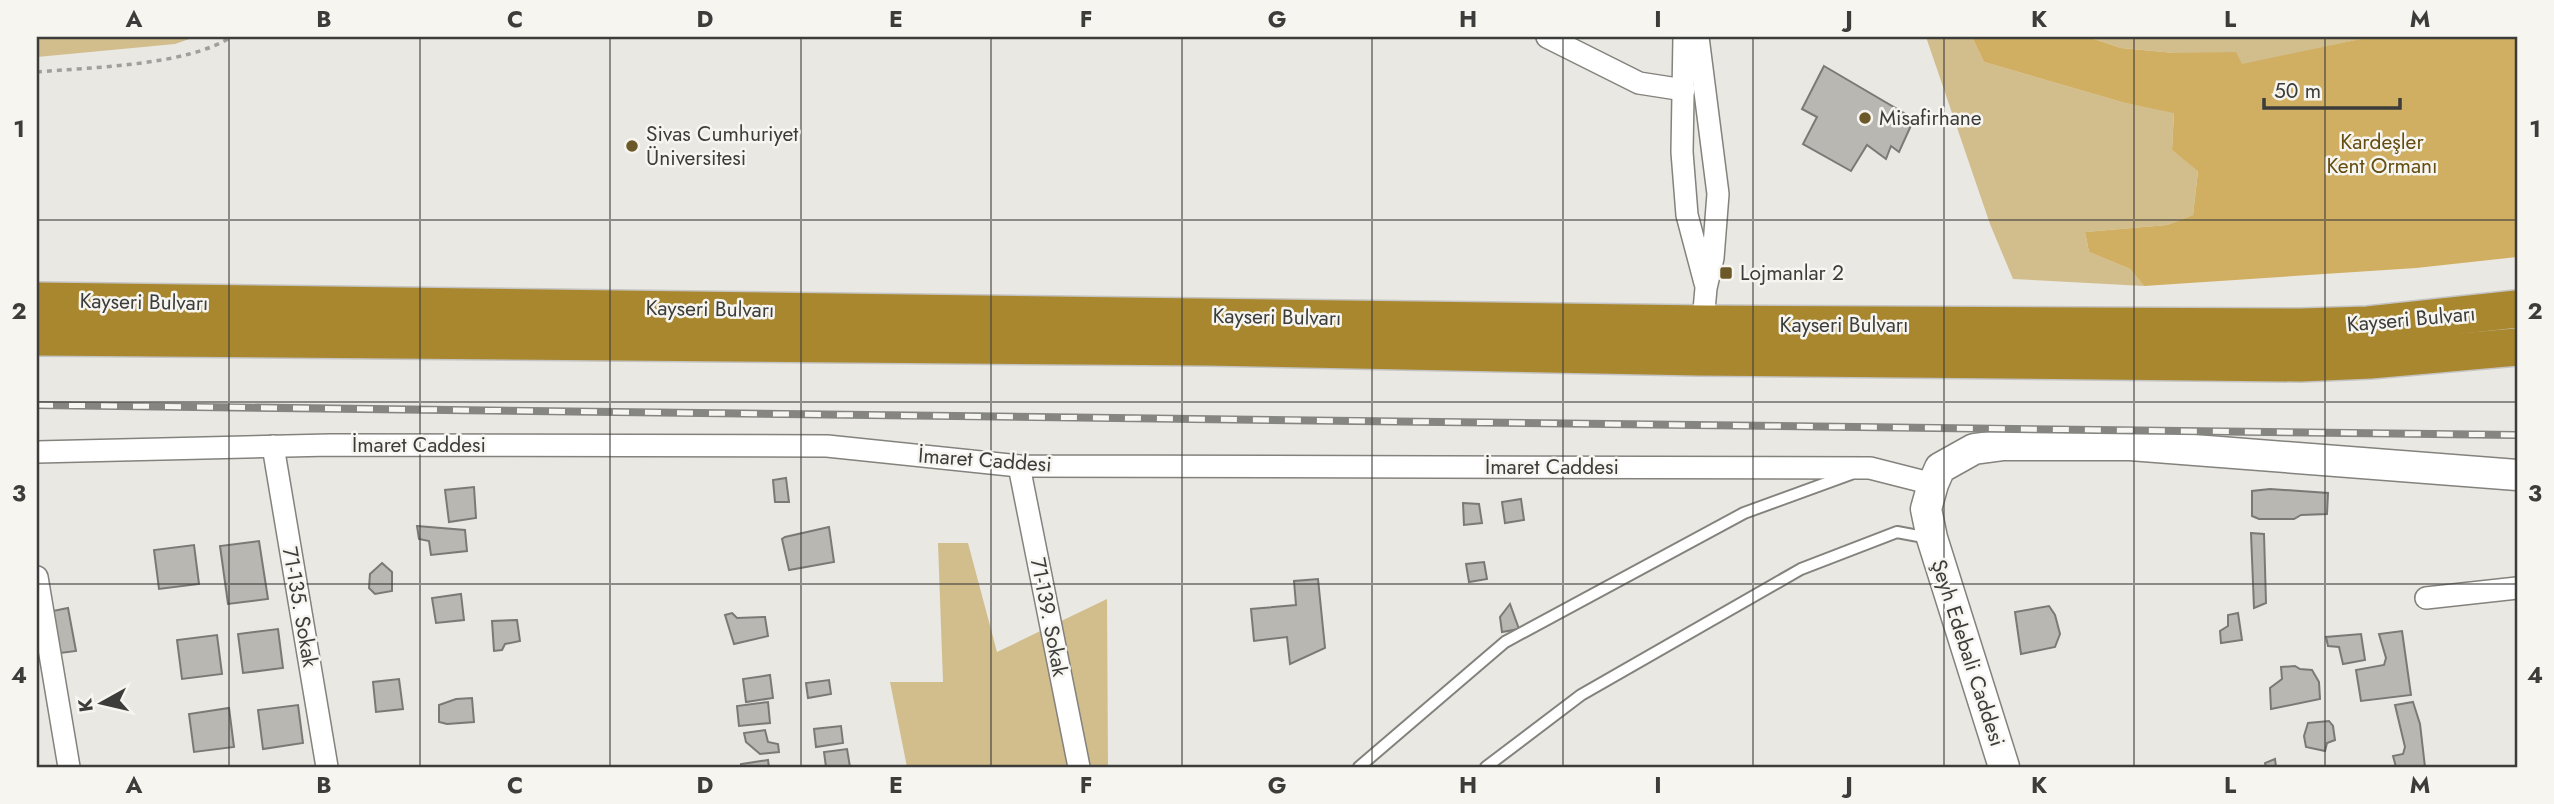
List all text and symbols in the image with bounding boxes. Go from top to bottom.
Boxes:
text: A [125,2,143,36]
text: B [316,2,332,36]
text: C [507,2,523,36]
text: D [697,2,714,36]
text: E [889,2,903,36]
text: F [1080,2,1092,36]
text: G [1268,2,1286,36]
text: H [1459,2,1477,36]
text: I [1654,2,1662,36]
text: J [1841,2,1853,36]
text: K [2031,2,2048,36]
text: L [2224,2,2237,36]
text: M [2410,2,2430,36]
scale bar [2264,66,2400,110]
text: 50 m [2274,76,2321,106]
place label: Misafirhane [1879,103,1982,133]
marker: Misafirhane [1857,110,1873,126]
text: 1 [13,112,25,146]
text: 1 [2529,112,2541,146]
place label: Sivas Cumhuriyet Üniversitesi [646,119,798,173]
park label: Kardeşler Kent Ormanı [2326,127,2438,181]
marker: Sivas Cumhuriyet Üniversitesi [624,138,640,154]
place label: Lojmanlar 2 [1740,258,1844,288]
marker: Lojmanlar 2 [1718,265,1734,281]
street label: Kayseri Bulvarı [79,286,209,318]
street label: Kayseri Bulvarı [645,293,775,325]
text: 2 [11,294,27,328]
text: 2 [2527,294,2543,328]
street label: Kayseri Bulvarı [2345,298,2477,340]
street label: Kayseri Bulvarı [1212,301,1342,333]
street label: Kayseri Bulvarı [1780,310,1908,340]
street label: İmaret Caddesi [352,430,486,460]
street label: İmaret Caddesi [917,440,1053,480]
street label: İmaret Caddesi [1485,452,1619,482]
text: 3 [12,476,26,510]
text: 3 [2528,476,2542,510]
street label: 71-135. Sokak [275,544,325,670]
street label: 71-139. Sokak [1023,555,1075,680]
street label: Şeyh Edebali Caddesi [1924,556,2012,750]
text: 4 [11,658,27,692]
text: 4 [2527,658,2543,692]
north arrow [66,668,136,738]
text: K [71,696,100,714]
text: A [125,768,143,802]
text: B [316,768,332,802]
text: C [507,768,523,802]
text: D [697,768,714,802]
text: E [889,768,903,802]
text: F [1080,768,1092,802]
text: G [1268,768,1286,802]
text: H [1459,768,1477,802]
text: I [1654,768,1662,802]
text: J [1841,768,1853,802]
text: K [2031,768,2048,802]
text: L [2224,768,2237,802]
text: M [2410,768,2430,802]

